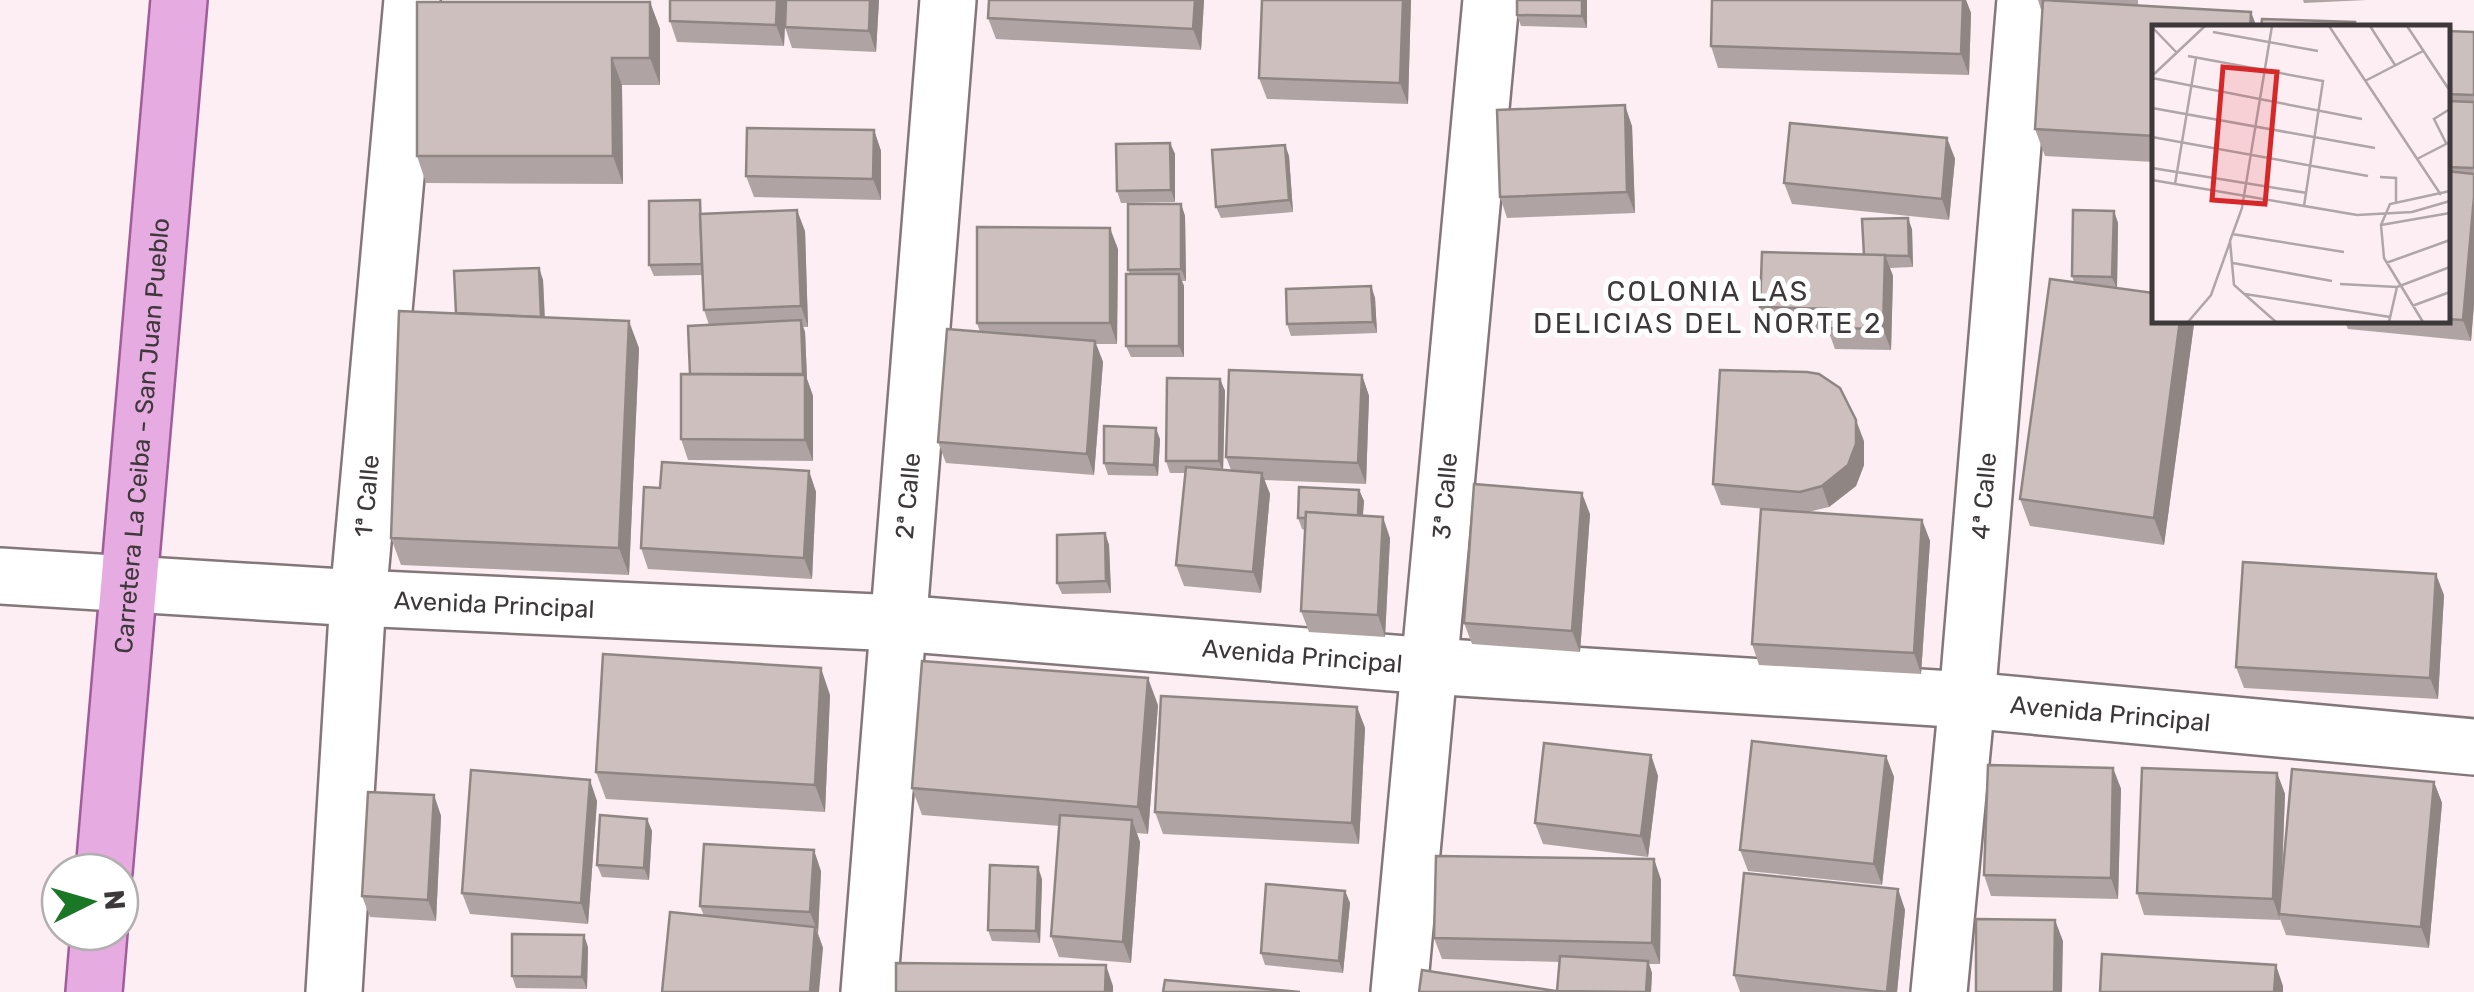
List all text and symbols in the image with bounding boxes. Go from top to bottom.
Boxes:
inset map [2152,25,2449,322]
street label: Carretera La Ceiba - San Juan Pueblo [108,217,175,655]
district label: COLONIA LAS DELICIAS DEL NORTE 2 [1533,275,1883,340]
street label: 3ª Calle [1427,451,1463,541]
street label: 4ª Calle [1966,451,2002,541]
street label: 2ª Calle [890,452,926,540]
street label: 1ª Calle [349,454,385,538]
street label: Avenida Principal [393,585,595,623]
street label: Avenida Principal [1201,633,1404,678]
street label: Avenida Principal [2009,690,2212,737]
north arrow [40,852,140,952]
text: N [97,888,132,911]

